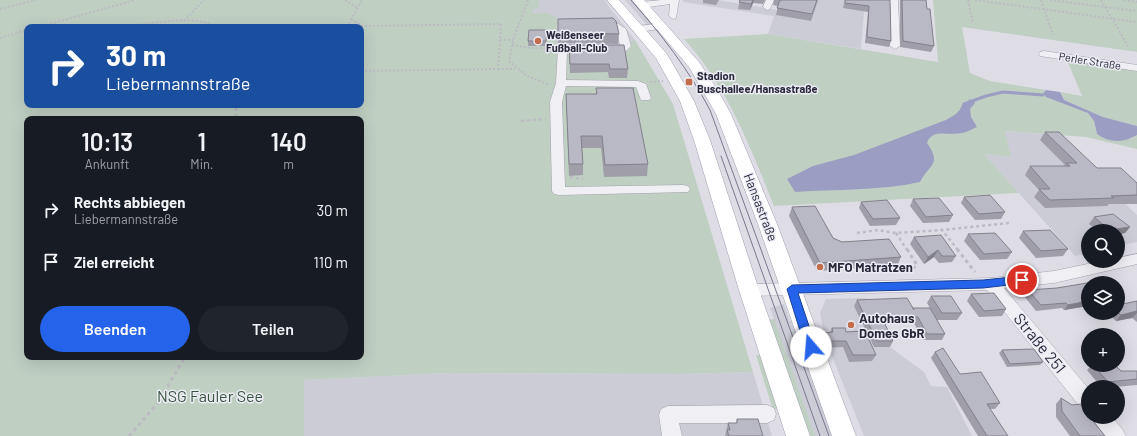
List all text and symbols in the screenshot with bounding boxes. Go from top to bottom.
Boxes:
place label: Weißenseer Fußball-Club [546,28,608,54]
marker: Weißenseer Fußball-Club [533,36,543,46]
text: 30 m [106,38,166,72]
icon: right [40,40,92,92]
street label: Perler Straße [1058,49,1122,72]
place label: Stadion Buschallee/Hansastraße [697,69,818,95]
text: Liebermannstraße [106,72,250,94]
marker: Stadion Buschallee/Hansastraße [684,77,694,87]
text: 10:13 [81,127,133,156]
text: 1 [198,127,206,156]
text: 140 [271,127,307,156]
text: Ankunft [85,156,130,172]
text: Min. [190,156,213,172]
text: m [283,156,294,172]
street label: Hansastraße [741,171,781,243]
text: Rechts abbiegen [74,193,185,211]
icon: right [40,199,62,221]
text: 30 m [316,201,348,219]
text: Liebermannstraße [74,211,178,227]
map controls [1081,224,1125,424]
button: search [1081,224,1125,268]
icon: arrive [40,251,62,273]
text: Ziel erreicht [74,253,155,271]
text: 110 m [314,253,348,271]
place label: MFO Matratzen [828,259,913,275]
marker: MFO Matratzen [815,262,825,272]
pin [1005,263,1039,297]
icon: arrive [1011,269,1033,291]
button: layers [1081,276,1125,320]
button: Beenden [40,306,190,352]
button: Teilen [198,306,348,352]
street label: Straße 251 [1010,309,1070,377]
place label: Autohaus Domes GbR [859,310,925,341]
marker: Autohaus Domes GbR [846,320,856,330]
position arrow [790,326,832,368]
button: + [1081,328,1125,372]
button: − [1081,380,1125,424]
park label: NSG Fauler See [157,386,263,405]

